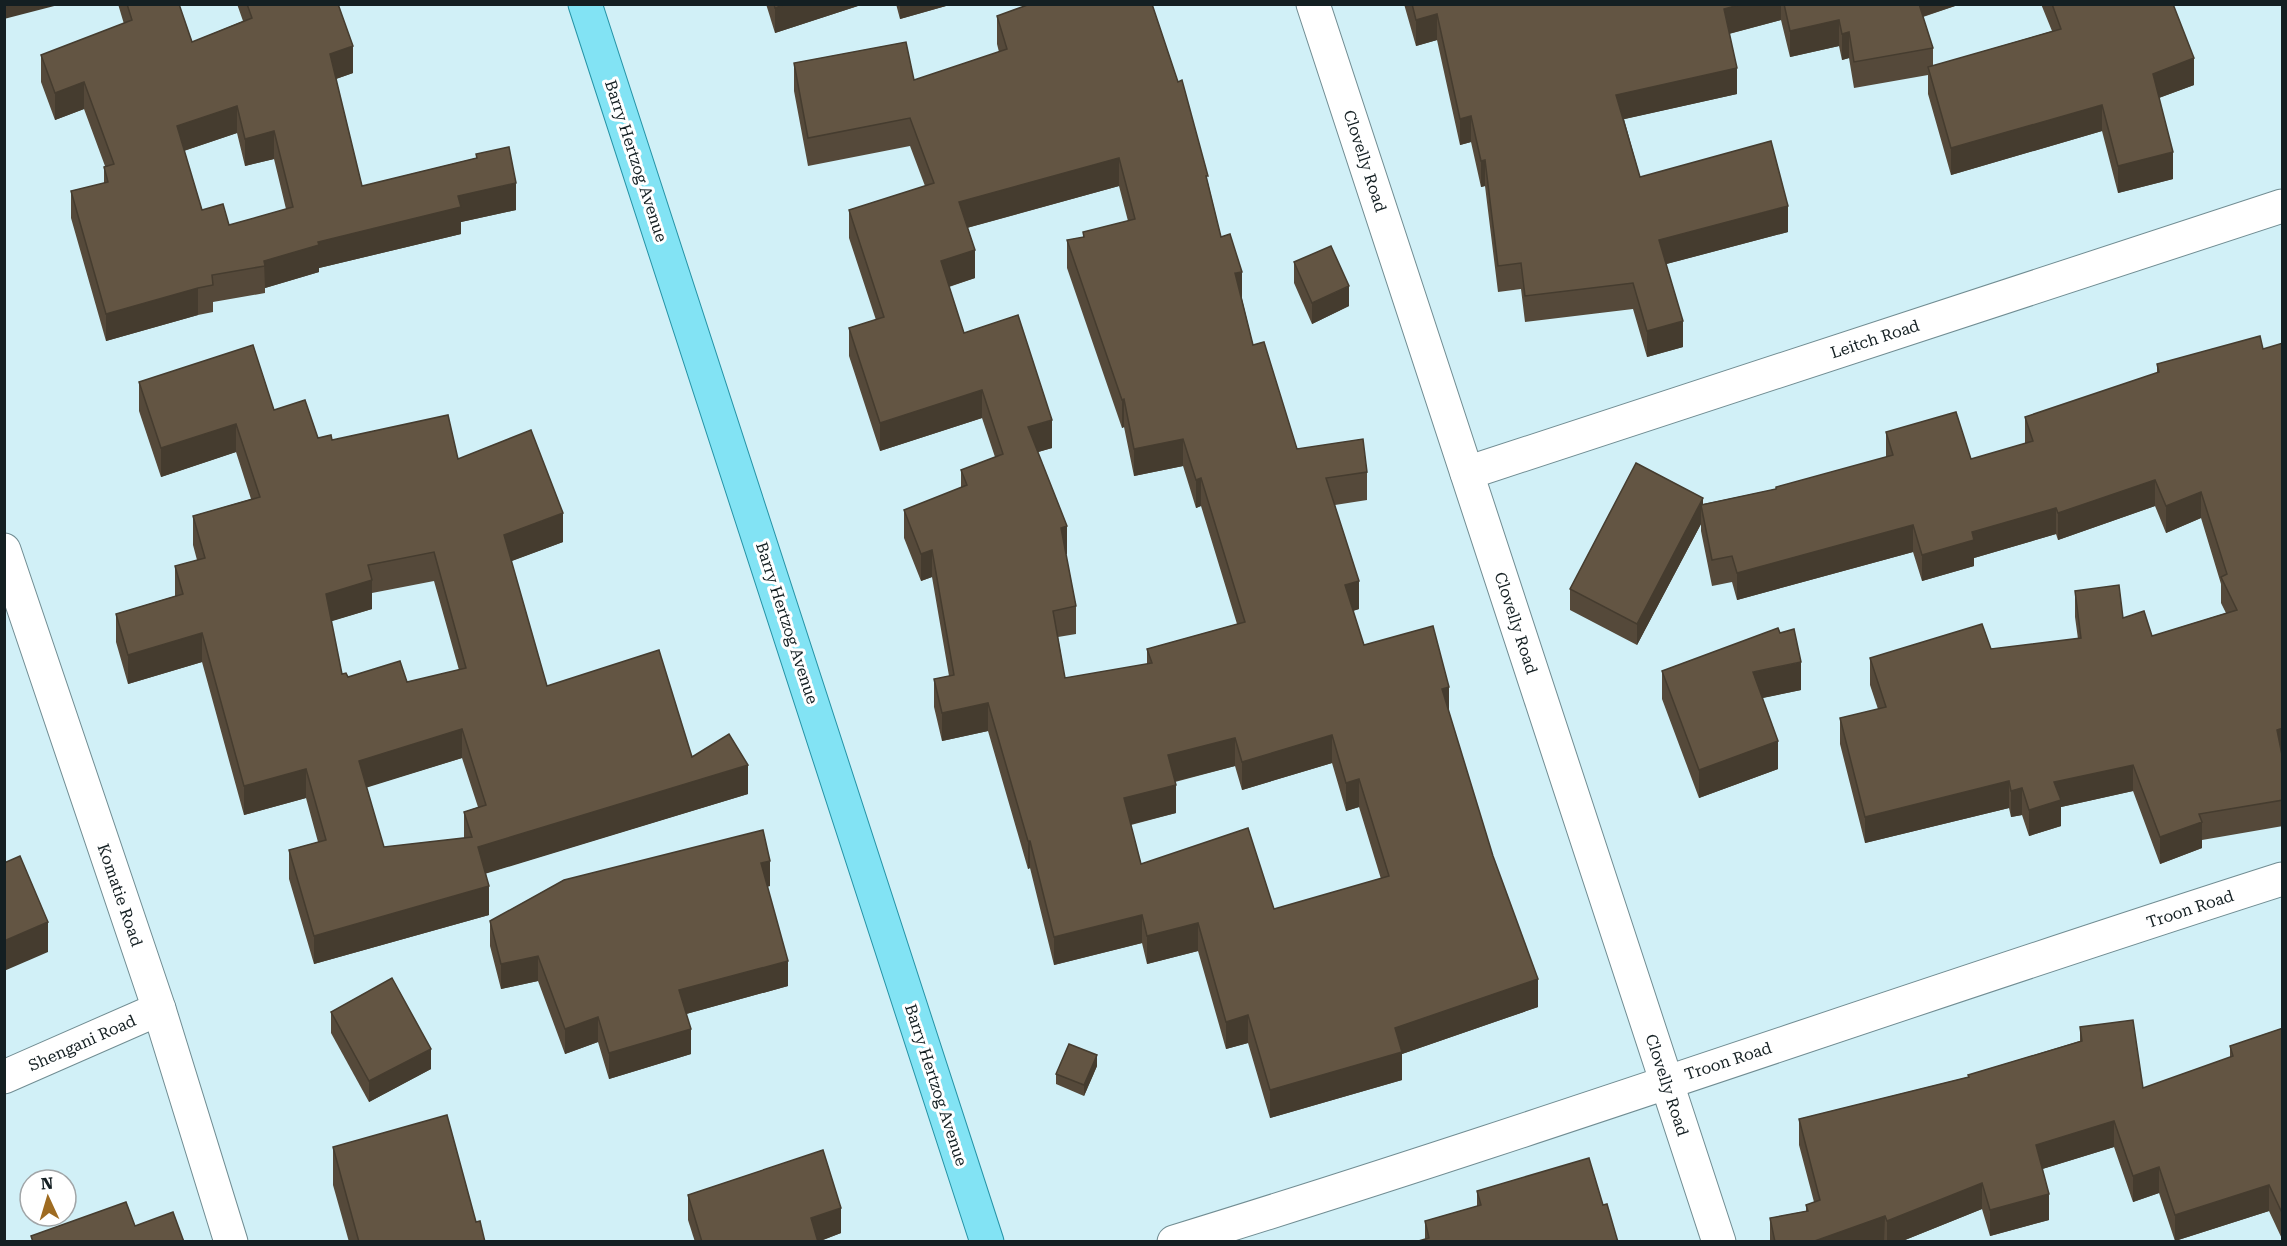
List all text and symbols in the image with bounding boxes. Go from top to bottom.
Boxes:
street label: Barry Hertzog Avenue [601,78,671,244]
street label: Clovelly Road [1340,108,1390,214]
street label: Leitch Road [1828,316,1922,362]
street label: Barry Hertzog Avenue [752,540,822,706]
street label: Clovelly Road [1491,570,1541,676]
street label: Komatie Road [94,841,146,949]
street label: Troon Road [2144,886,2236,932]
street label: Barry Hertzog Avenue [901,1002,971,1168]
street label: Shengani Road [25,1011,139,1075]
street label: Clovelly Road [1642,1032,1692,1138]
street label: Troon Road [1682,1038,1774,1084]
north arrow [18,1168,78,1228]
text: N [40,1174,54,1193]

